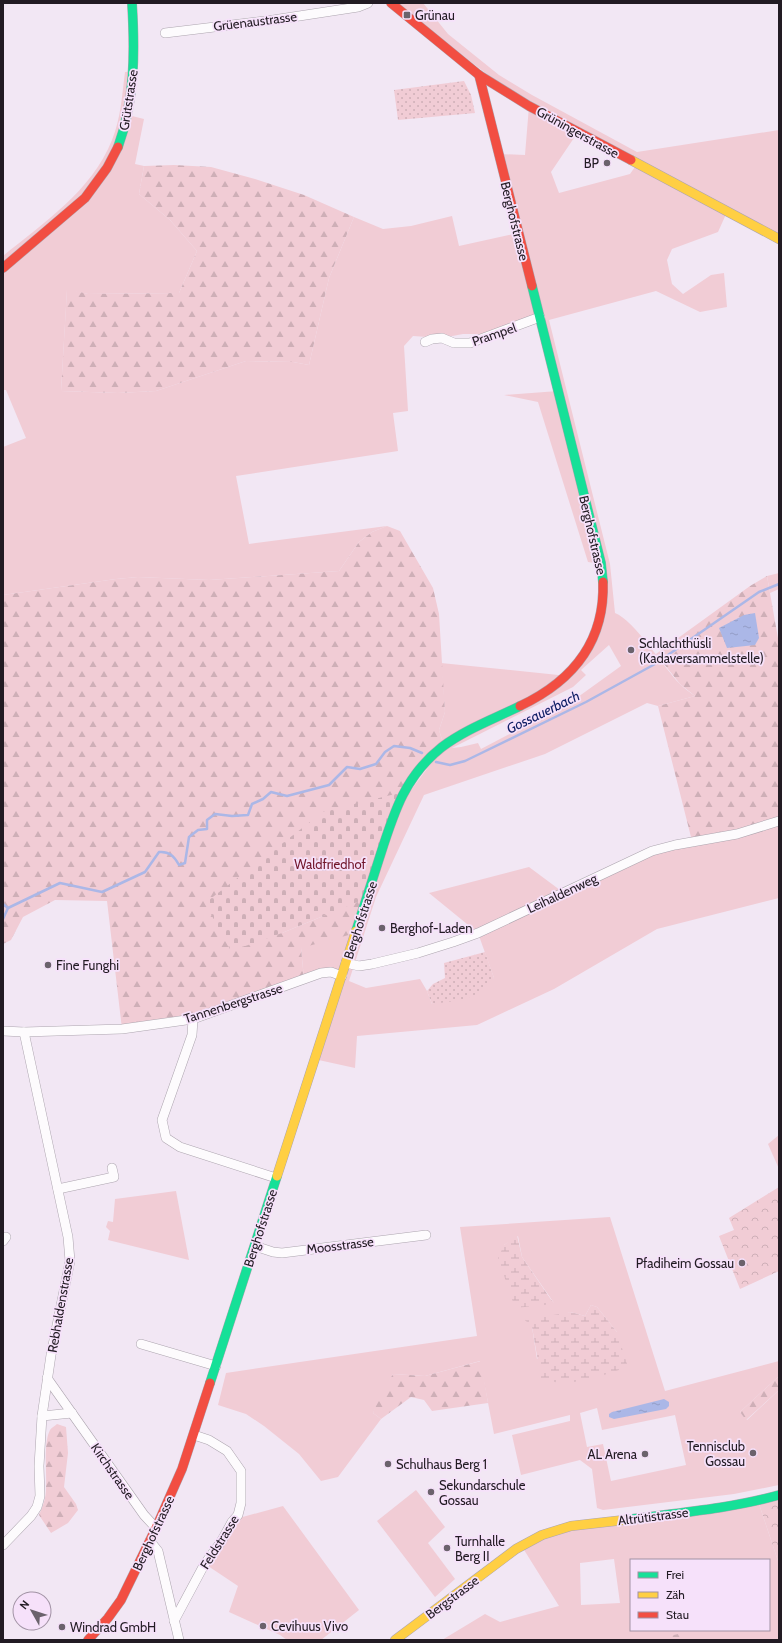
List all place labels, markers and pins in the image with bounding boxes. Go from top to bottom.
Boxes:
place label: Grünau [415,7,455,23]
marker: Grünau [402,10,412,20]
place label: BP [584,155,600,171]
marker: BP [602,158,612,168]
place label: Schlachthüsli (Kadaversammelstelle) [639,635,764,666]
marker: Schlachthüsli (Kadaversammelstelle) [626,645,636,655]
place label: Berghof-Laden [390,920,472,936]
marker: Berghof-Laden [377,923,387,933]
place label: Fine Funghi [56,957,119,973]
marker: Fine Funghi [43,960,53,970]
place label: Pfadiheim Gossau [636,1255,734,1271]
marker: Pfadiheim Gossau [737,1258,747,1268]
place label: Tennisclub Gossau [687,1438,745,1469]
place label: AL Arena [587,1446,638,1462]
marker: Tennisclub Gossau [748,1448,758,1458]
marker: AL Arena [640,1449,650,1459]
place label: Schulhaus Berg 1 [396,1456,487,1472]
marker: Schulhaus Berg 1 [383,1459,393,1469]
place label: Sekundarschule Gossau [439,1477,526,1508]
marker: Sekundarschule Gossau [426,1487,436,1497]
place label: Turnhalle Berg II [455,1533,505,1564]
marker: Turnhalle Berg II [442,1543,452,1553]
place label: Cevihuus Vivo [271,1618,348,1634]
place label: Windrad GmbH [70,1619,156,1635]
marker: Cevihuus Vivo [258,1621,268,1631]
marker: Windrad GmbH [57,1622,67,1632]

